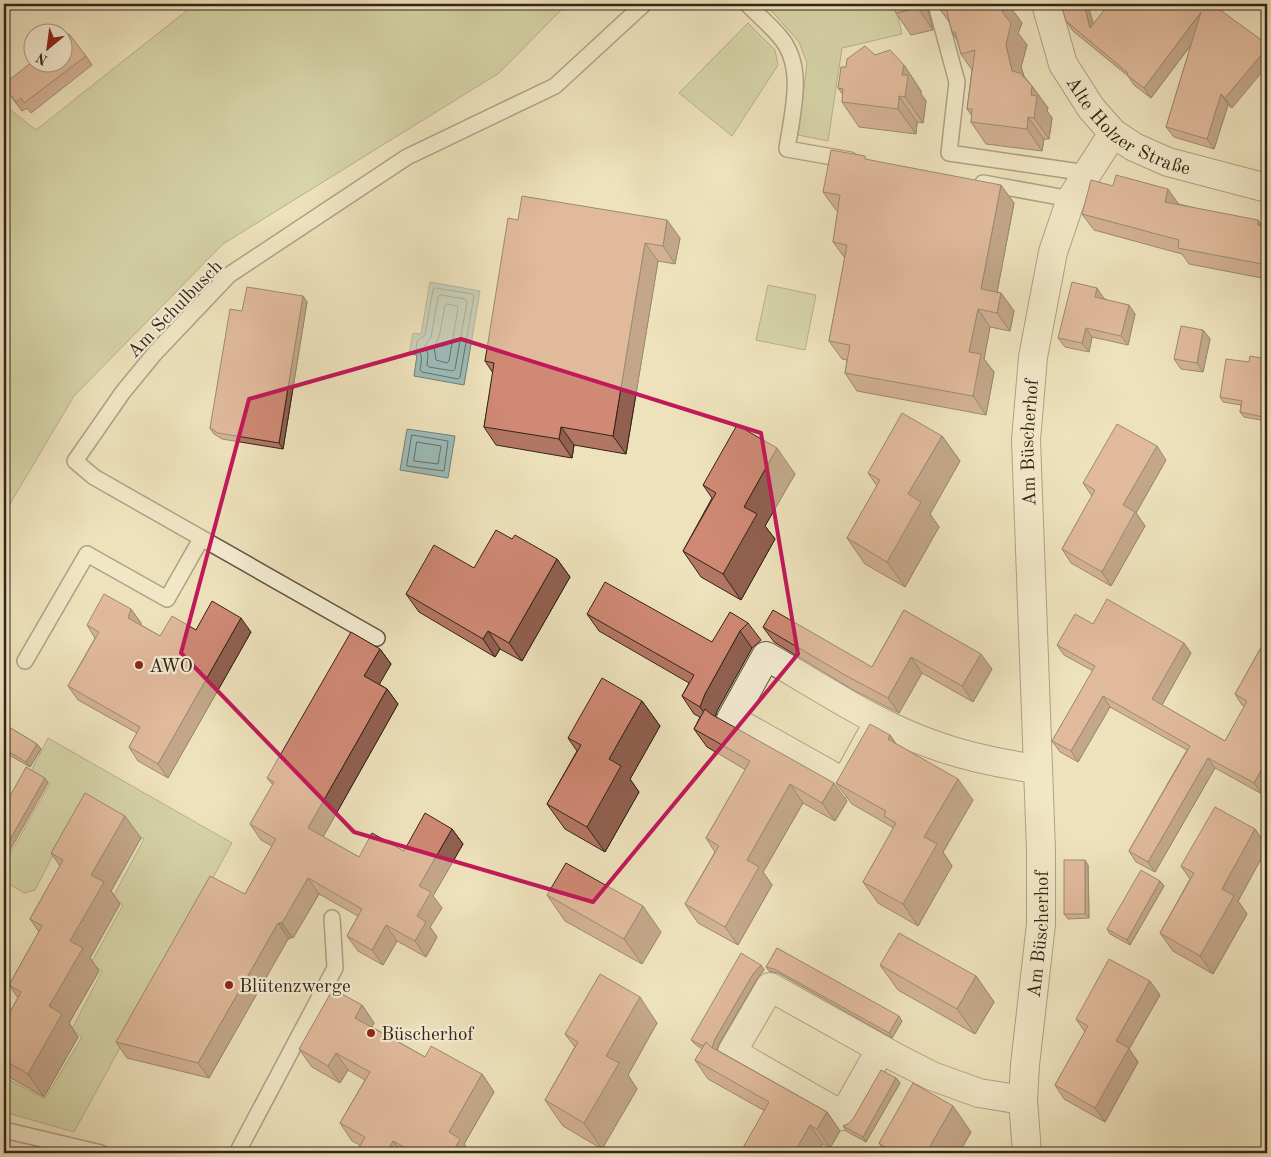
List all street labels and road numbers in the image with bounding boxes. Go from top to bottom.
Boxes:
street label: Alte Holzer Straße [1062,74,1192,179]
street label: Am Schulbusch [125,257,227,362]
street label: Am Büscherhof [1019,377,1043,506]
street label: Am Büscherhof [1026,870,1053,999]

